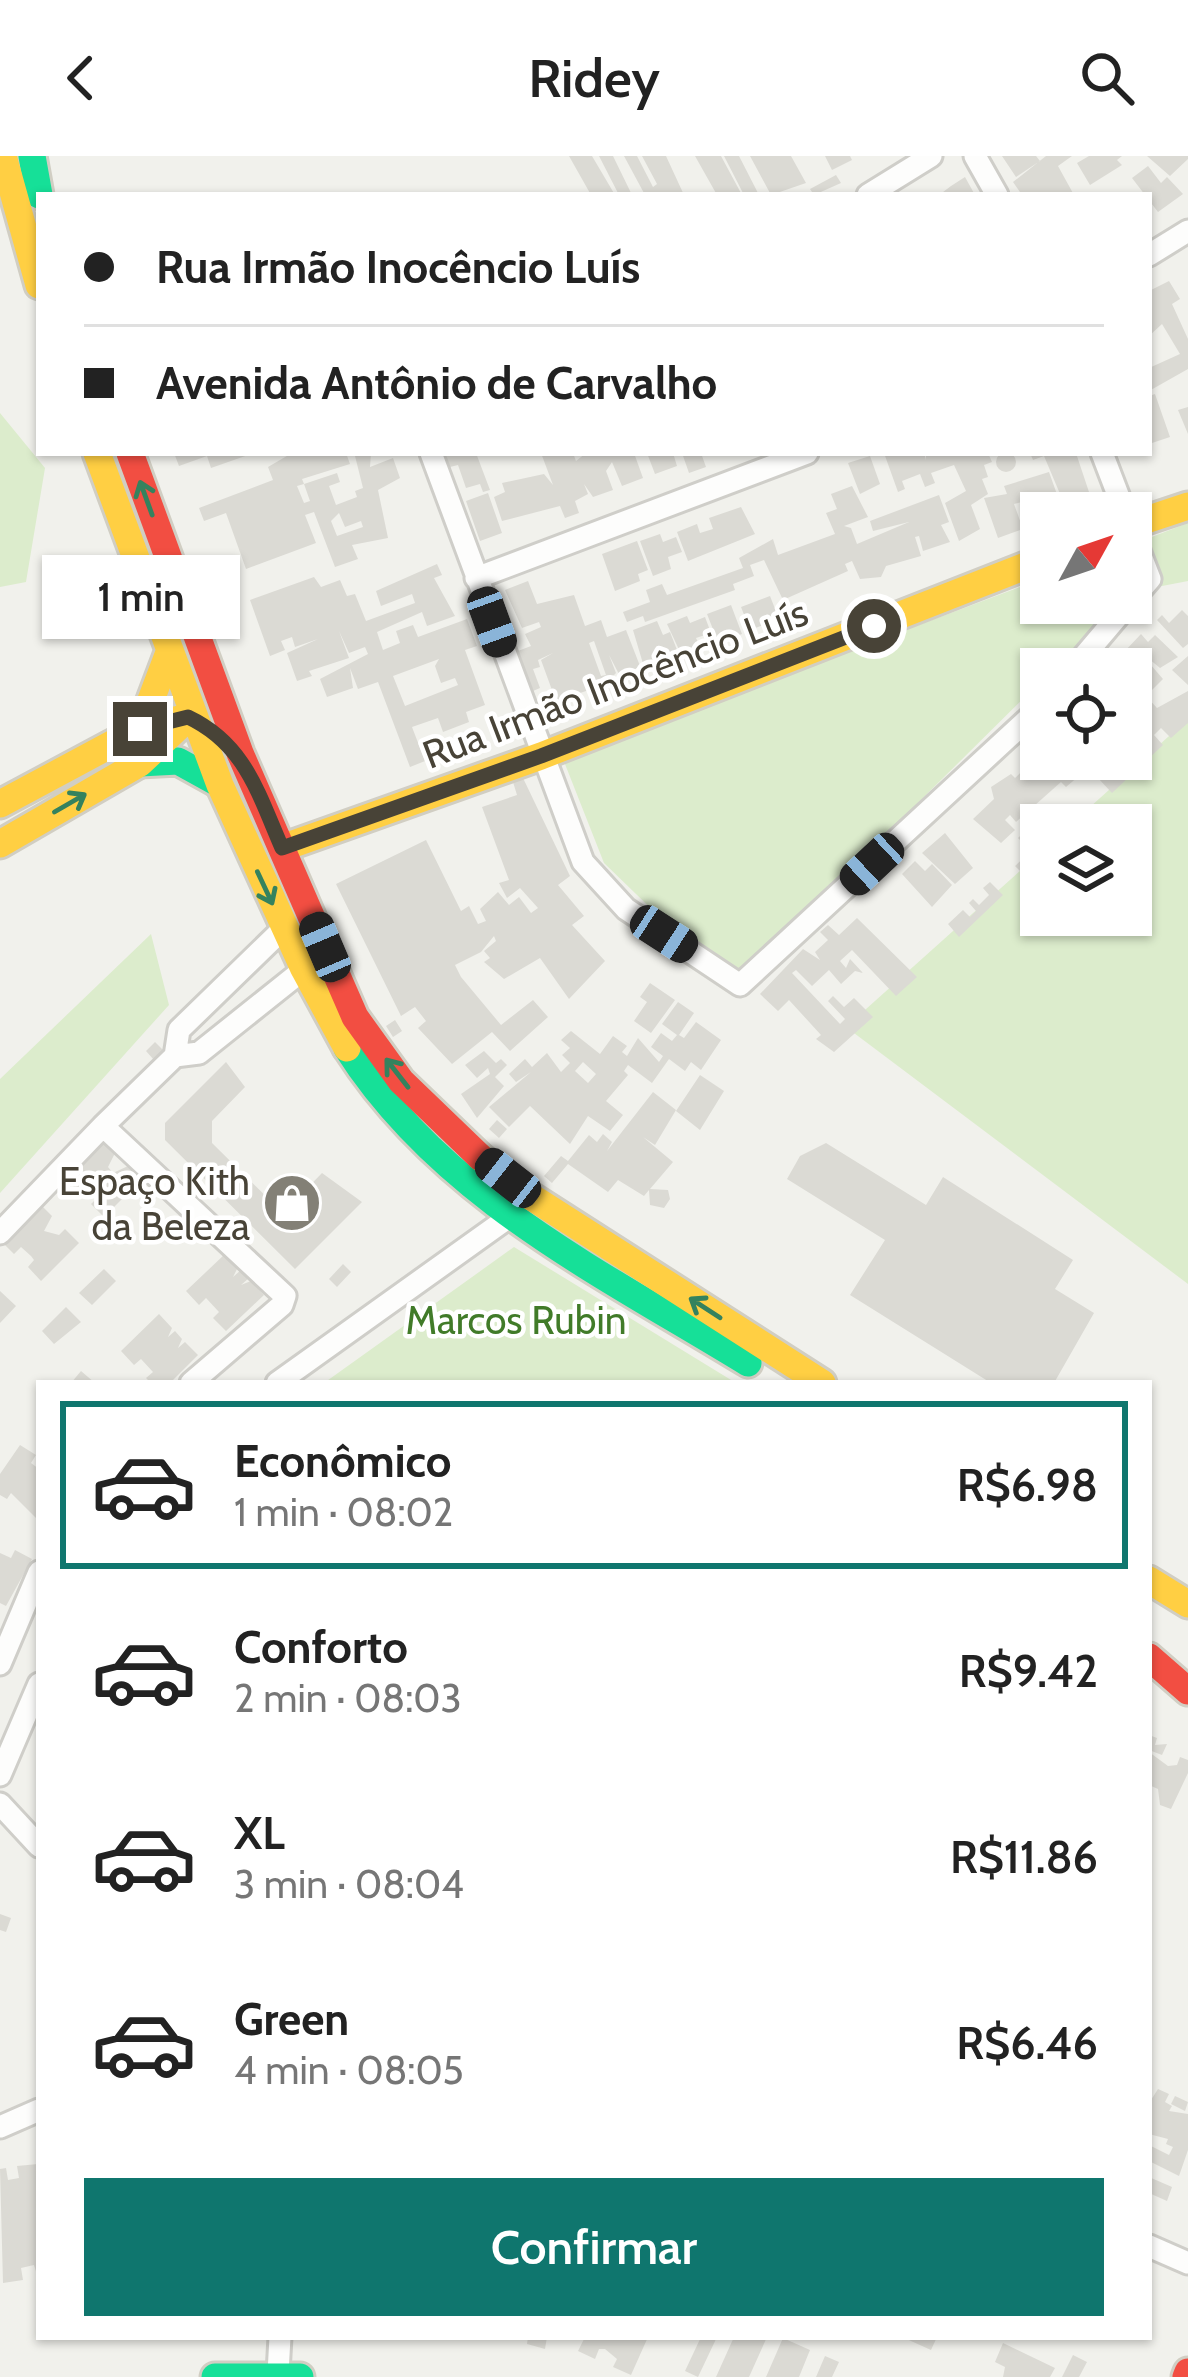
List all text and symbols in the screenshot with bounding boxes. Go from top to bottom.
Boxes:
icon: back [48,45,114,111]
text: Ridey [528,45,660,111]
icon: search [1074,45,1140,111]
text: Rua Irmão Inocêncio Luís [156,240,640,294]
text: Avenida Antônio de Carvalho [156,356,717,410]
one-way arrow [134,480,155,517]
north arrow [1020,492,1152,624]
map controls [1020,492,1152,936]
callout: 1 min [41,555,239,639]
text: 1 min [97,573,185,621]
car [463,582,521,662]
street label: Rua Irmão Inocêncio Luís [416,587,814,779]
route start [847,599,901,653]
button: locate [1020,648,1152,780]
route end [113,702,167,756]
one-way arrow [52,791,87,815]
button: layers [1020,804,1152,936]
car [833,826,911,902]
one-way arrow [255,869,277,905]
car [624,899,704,969]
car [294,907,356,987]
one-way arrow [384,1057,411,1089]
car [469,1142,547,1214]
place label: Espaço Kith da Beleza [59,1157,250,1250]
shop icon: Espaço Kith da Beleza [261,1172,323,1234]
park label: Marcos Rubin [406,1296,626,1344]
one-way arrow [689,1296,723,1321]
icon: car [90,1431,198,1539]
text: Econômico [234,1434,451,1488]
text: R$6.98 [957,1458,1098,1512]
text: 1 min · 08:02 [234,1488,453,1536]
icon: car [90,1617,198,1725]
text: Conforto [234,1620,408,1674]
text: R$9.42 [959,1644,1098,1698]
text: 2 min · 08:03 [234,1674,462,1722]
icon: car [90,1803,198,1911]
text: XL [234,1806,285,1860]
text: R$11.86 [950,1830,1098,1884]
text: 3 min · 08:04 [234,1860,464,1908]
icon: car [90,1989,198,2097]
text: Green [234,1992,349,2046]
text: R$6.46 [956,2016,1098,2070]
text: 4 min · 08:05 [234,2046,464,2094]
button: Confirmar [84,2178,1104,2316]

